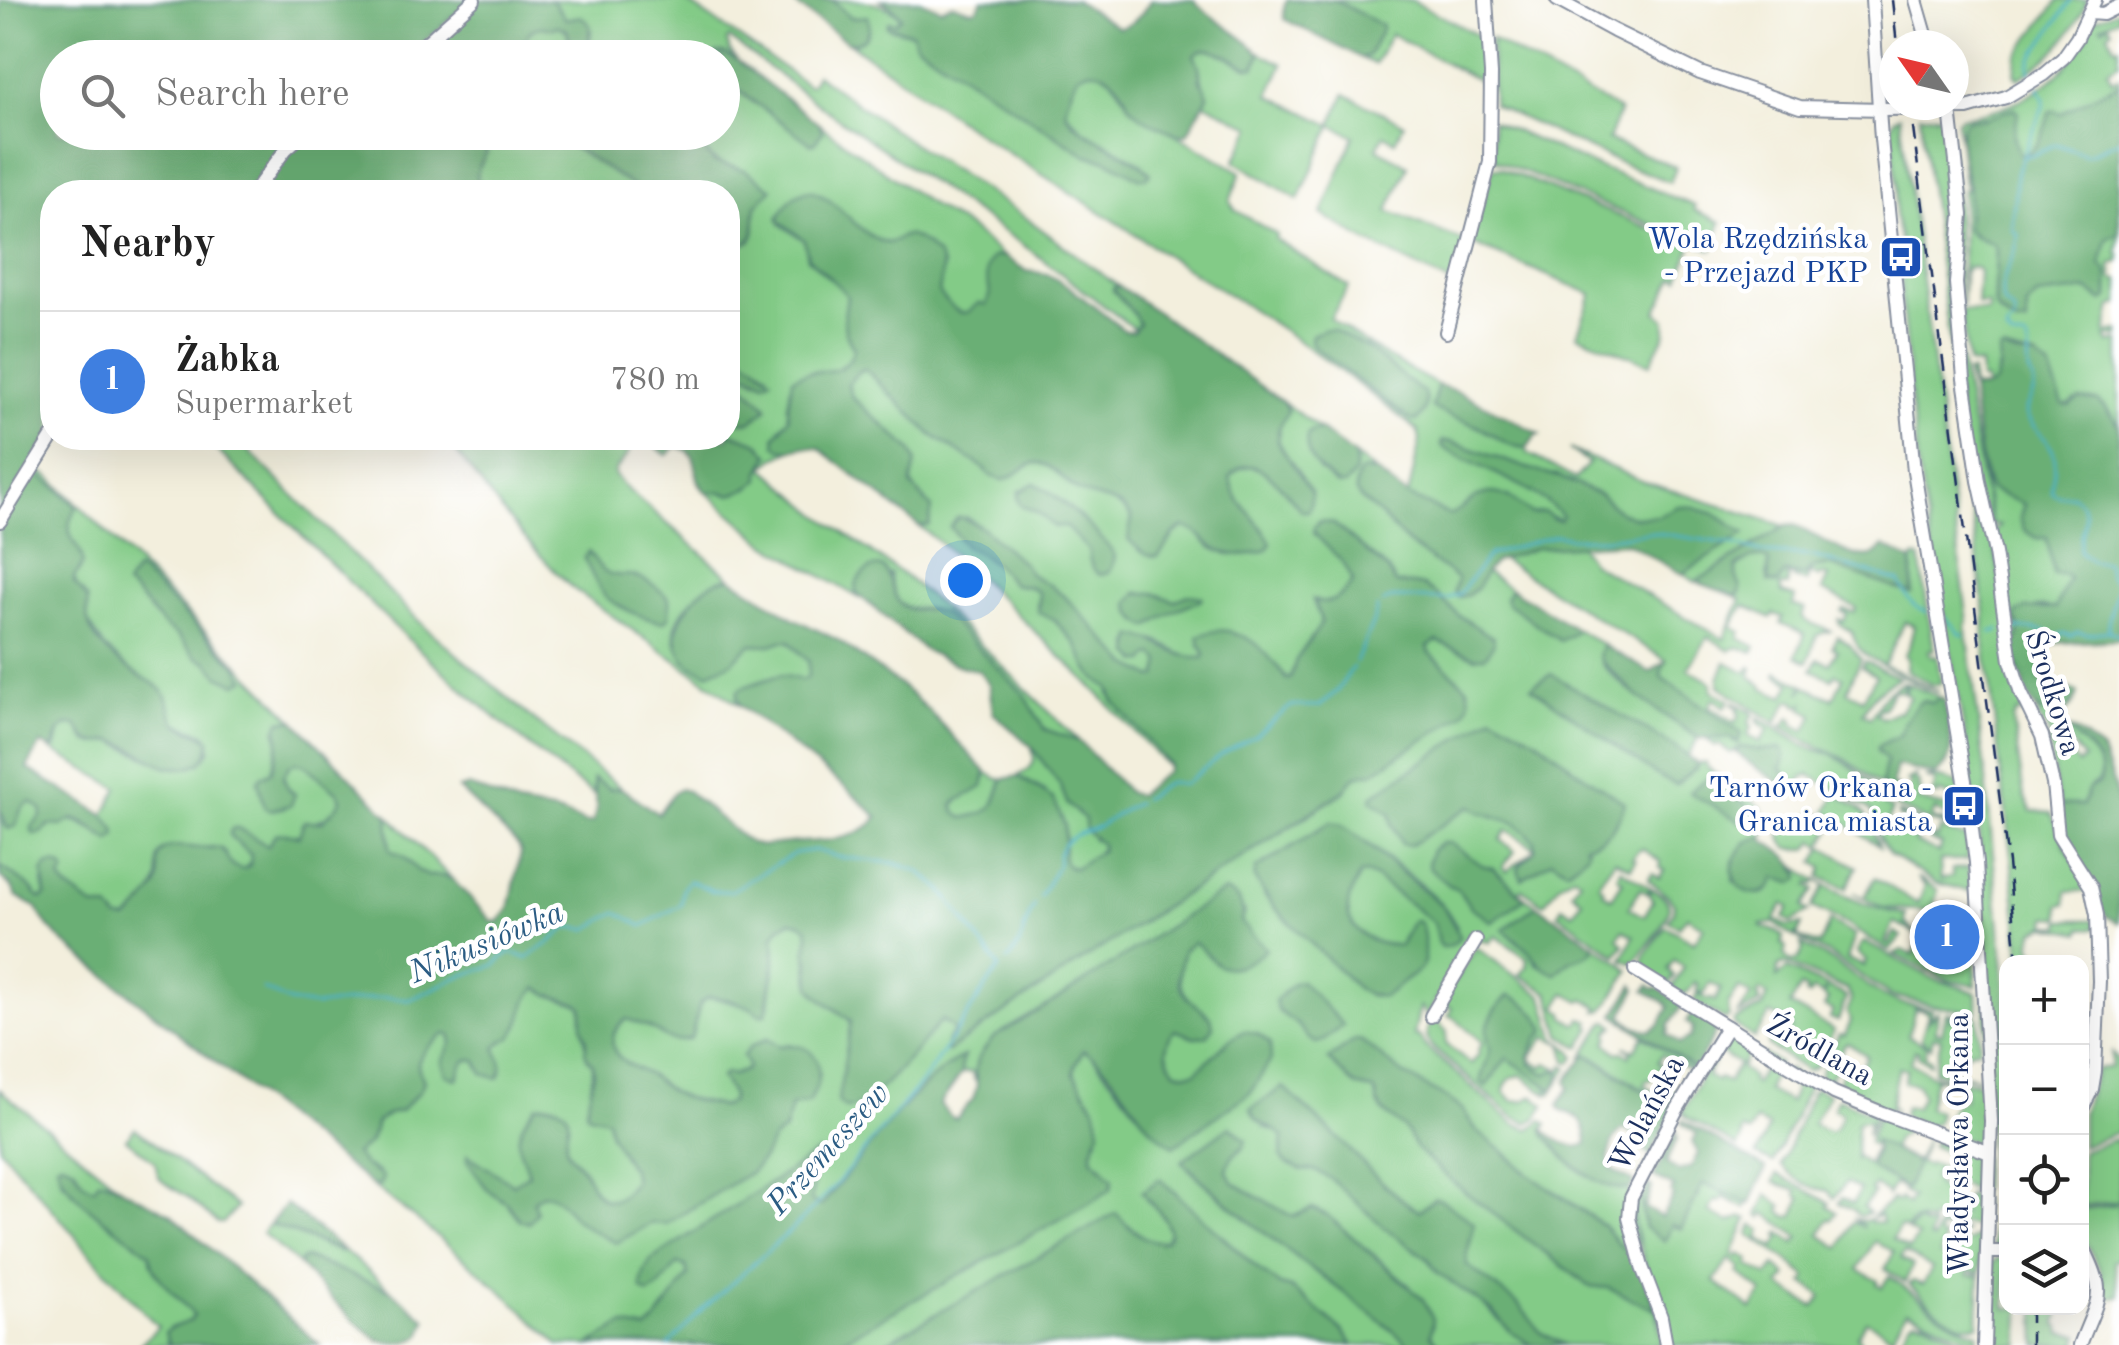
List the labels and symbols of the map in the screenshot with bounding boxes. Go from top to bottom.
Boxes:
north arrow [1879,30,1969,120]
place label: Wola Rzędzińska - Przejazd PKP [1648,225,1868,289]
bus stop icon: Wola Rzędzińska - Przejazd PKP [1878,234,1924,280]
your location [940,555,991,606]
street label: Środkowa [2019,626,2090,759]
place label: Tarnów Orkana - Granica miasta [1709,774,1932,838]
bus stop icon: Tarnów Orkana - Granica miasta [1941,783,1987,829]
water label: Nikusiówka [404,897,569,991]
pin: 1 [1914,900,1980,974]
street label: Źródlana [1761,1005,1880,1092]
street label: Władysława Orkana [1945,1013,1975,1275]
street label: Wolańska [1605,1051,1691,1177]
water label: Przemeszew [761,1078,896,1223]

